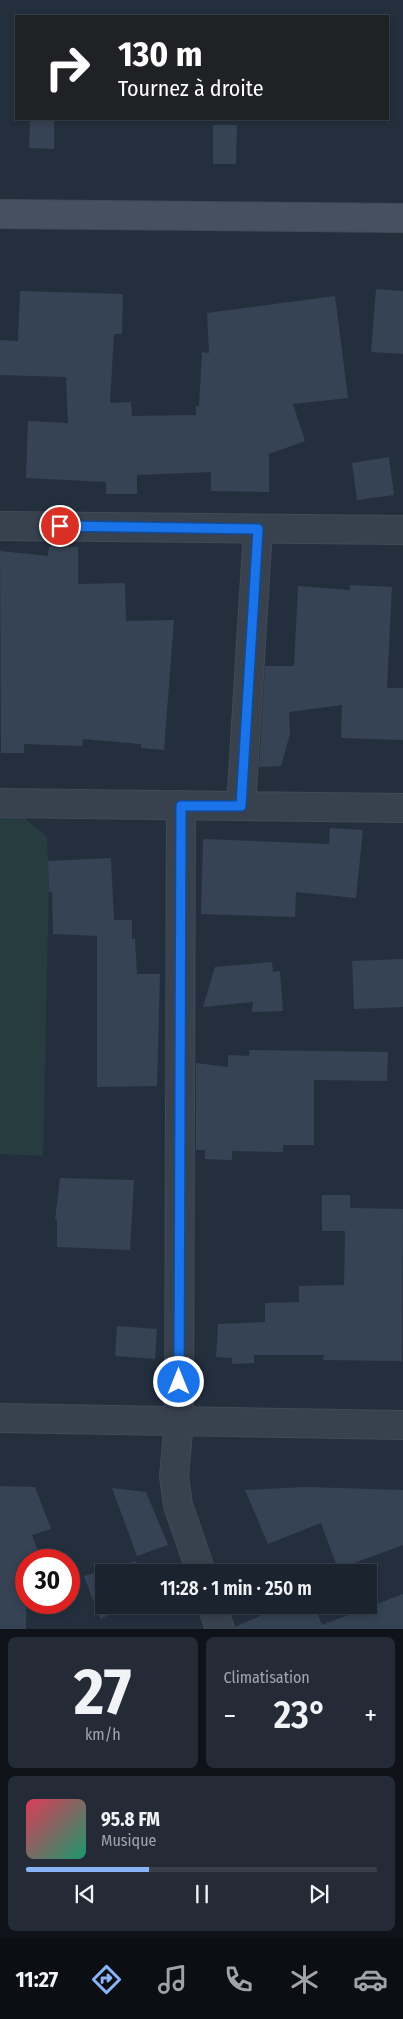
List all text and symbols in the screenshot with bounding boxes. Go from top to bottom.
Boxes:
text: 130 m [118,33,202,75]
icon: right [35,35,100,100]
text: Tournez à droite [118,75,264,102]
pin [39,505,81,547]
icon: arrive [46,512,74,540]
position arrow [152,1355,204,1407]
speed limit sign: 30 [15,1549,80,1614]
text: 11:28 · 1 min · 250 m [160,1577,312,1600]
text: 27 [74,1653,131,1731]
text: Climatisation [224,1668,310,1687]
text: 23° [274,1692,327,1738]
text: − [224,1699,236,1732]
text: + [364,1699,377,1732]
text: km/h [85,1725,121,1744]
text: 95.8 FM [101,1808,160,1831]
text: Musique [101,1831,156,1850]
icon: previous [71,1880,99,1908]
icon: pause [188,1880,216,1908]
icon: next [305,1880,333,1908]
icon: directions [89,1962,124,1997]
icon: music [155,1962,190,1997]
icon: phone [221,1962,256,1997]
icon: climate [287,1962,322,1997]
icon: car [353,1962,388,1997]
text: 11:27 [15,1966,58,1993]

